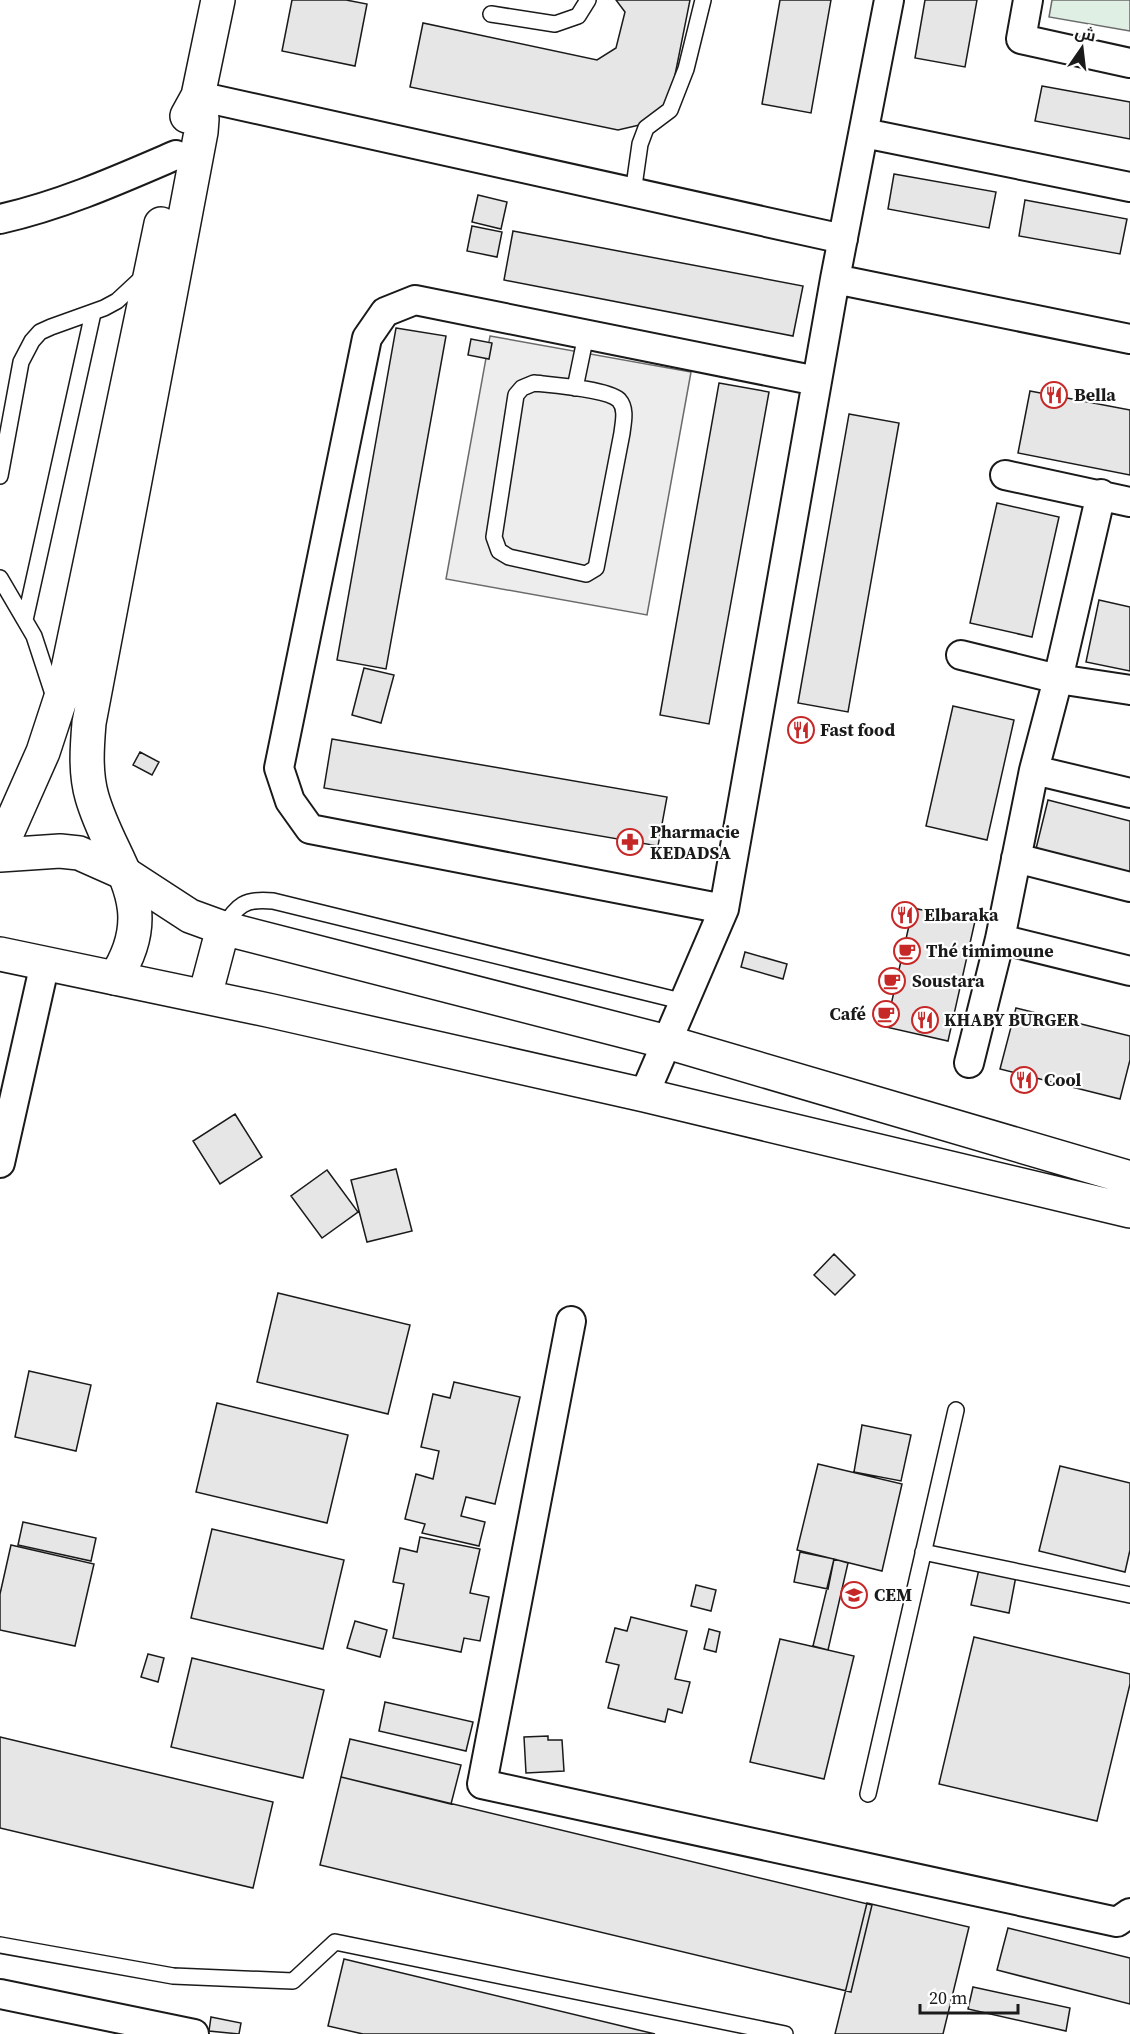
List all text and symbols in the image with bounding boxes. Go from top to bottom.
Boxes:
north arrow [1052,18,1112,78]
text: ش [1073,20,1098,47]
restaurant icon: Bella [1039,380,1069,410]
place label: Bella [1074,382,1116,407]
restaurant icon: Fast food [786,715,816,745]
place label: Fast food [820,717,895,742]
place label: Pharmacie KEDADSA [650,819,740,865]
pharmacy icon: Pharmacie KEDADSA [615,827,645,857]
restaurant icon: Elbaraka [890,900,920,930]
place label: Elbaraka [924,902,999,927]
cafe icon: Thé timimoune [892,936,922,966]
place label: Thé timimoune [926,938,1054,963]
cafe icon: Soustara [877,966,907,996]
place label: Soustara [912,968,985,993]
cafe icon: Café [871,999,901,1029]
place label: Café [830,1001,866,1026]
restaurant icon: KHABY BURGER [910,1005,940,1035]
place label: KHABY BURGER [944,1007,1080,1032]
restaurant icon: Cool [1009,1065,1039,1095]
place label: Cool [1044,1067,1082,1092]
school or university icon: CEM [839,1580,869,1610]
place label: CEM [874,1582,912,1607]
scale bar [920,1977,1018,2015]
text: 20 m [929,1985,967,2010]

